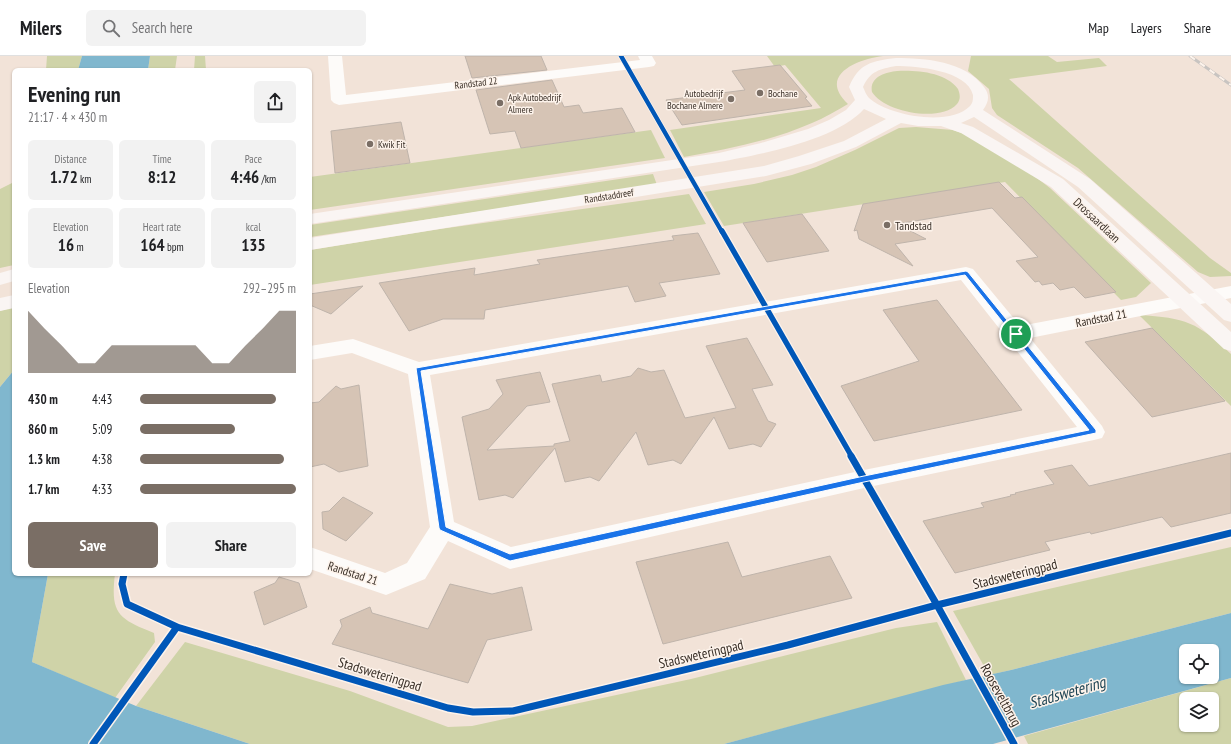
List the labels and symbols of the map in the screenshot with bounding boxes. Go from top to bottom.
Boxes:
street label: Randstad 22 [454,74,498,92]
place label: Autobedrijf Bochane Almere [667,87,723,112]
place label: Bochane [768,87,798,100]
marker: Bochane [755,88,765,98]
place label: Apk Autobedrijf Almere [508,91,561,116]
marker: Autobedrijf Bochane Almere [726,94,736,104]
marker: Apk Autobedrijf Almere [495,98,505,108]
place label: Kwik Fit [378,138,406,151]
marker: Kwik Fit [365,139,375,149]
street label: Randstaddreef [583,186,635,206]
street label: Drossaardlaan [1070,195,1124,245]
place label: Tandstad [895,218,932,233]
marker: Tandstad [882,220,892,230]
street label: Randstad 21 [1074,306,1128,330]
pin [999,317,1033,351]
street label: Stadsweteringpad [971,555,1059,593]
street label: Randstad 21 [326,558,380,588]
street label: Stadsweteringpad [657,636,745,672]
street label: Stadsweteringpad [336,653,424,695]
street label: Rooseveltbrug [976,660,1026,730]
water label: Stadswetering [1026,671,1109,712]

